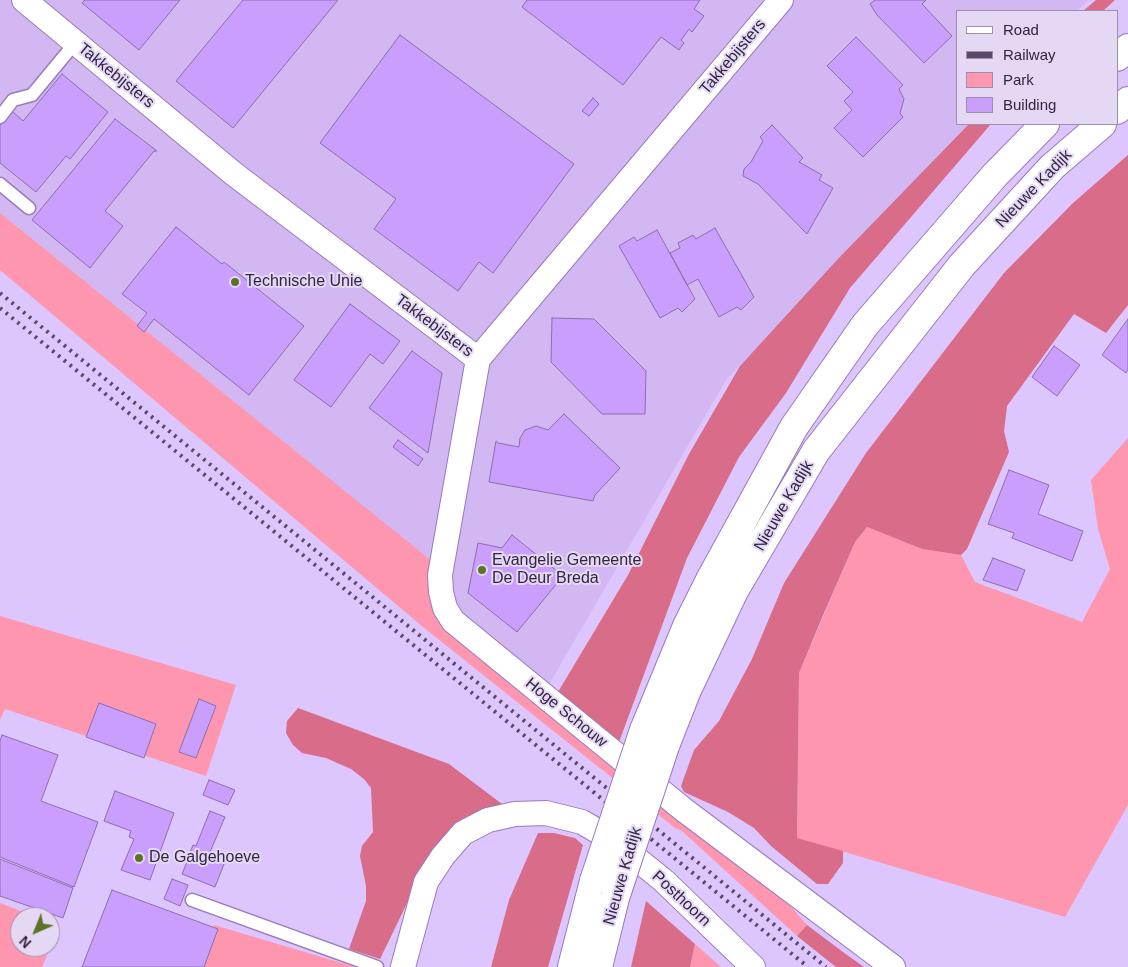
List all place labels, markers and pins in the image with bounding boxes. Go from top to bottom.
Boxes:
place label: Technische Unie [245,272,362,292]
marker: Technische Unie [229,276,241,288]
place label: Evangelie Gemeente De Deur Breda [492,551,641,589]
marker: Evangelie Gemeente De Deur Breda [476,564,488,576]
place label: De Galgehoeve [149,848,260,868]
marker: De Galgehoeve [133,852,145,864]

